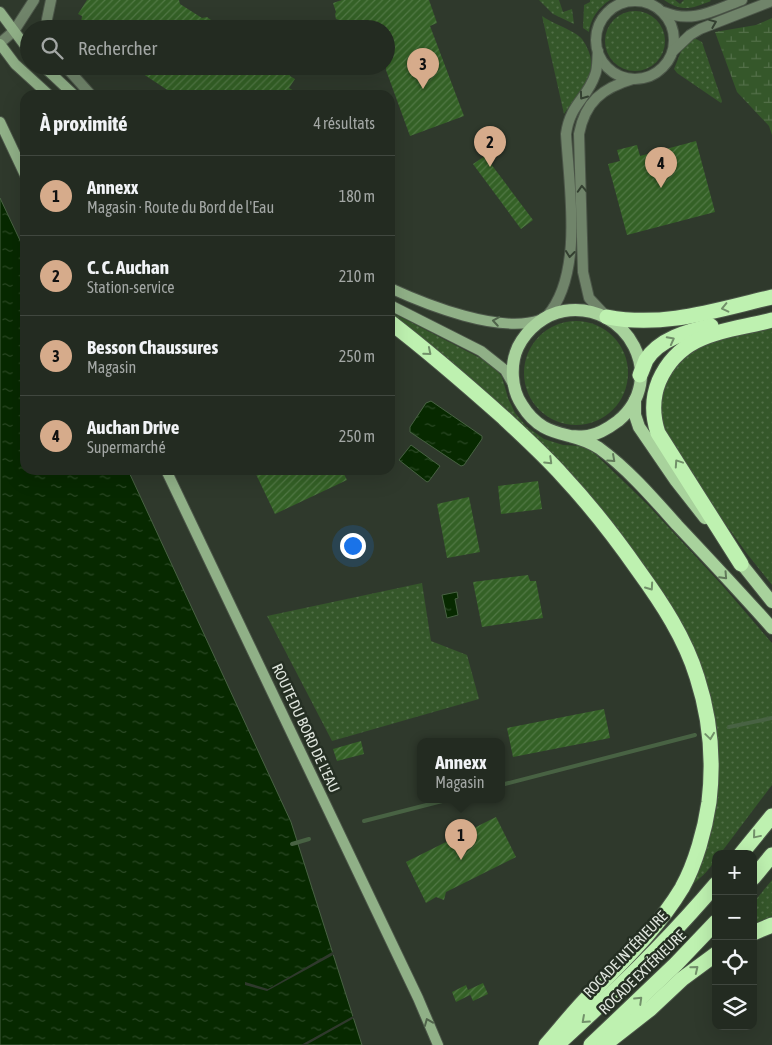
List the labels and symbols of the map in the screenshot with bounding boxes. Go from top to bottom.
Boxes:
one-way arrow [708,19,717,30]
pin: 3 [407,48,439,89]
one-way arrow [580,90,589,100]
pin: 2 [474,126,506,167]
pin: 4 [645,147,677,188]
one-way arrow [576,184,587,192]
one-way arrow [565,250,576,258]
one-way arrow [720,302,729,313]
one-way arrow [491,316,499,327]
one-way arrow [666,336,675,346]
one-way arrow [422,346,431,355]
one-way arrow [606,453,615,462]
one-way arrow [543,455,552,464]
one-way arrow [675,460,684,469]
your location [340,533,366,559]
one-way arrow [719,570,728,579]
one-way arrow [644,581,653,591]
street label: ROUTE DU BORD DE L'EAU [269,661,343,795]
one-way arrow [704,733,715,741]
pin: 1 [445,819,477,860]
one-way arrow [754,829,762,838]
street label: ROCADE INTÉRIEURE [580,907,671,1001]
street label: ROCADE EXTÉRIEURE [595,926,689,1018]
one-way arrow [690,965,699,974]
one-way arrow [634,997,643,1006]
one-way arrow [581,1014,590,1023]
one-way arrow [424,1018,434,1026]

